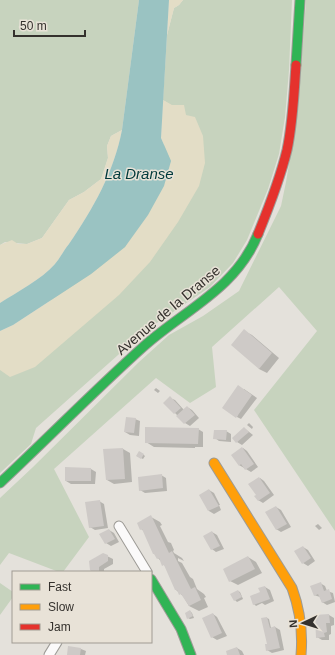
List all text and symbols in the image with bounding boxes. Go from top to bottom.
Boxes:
scale bar [14,12,85,38]
text: 50 m [20,19,47,33]
water label: La Dranse [104,165,174,182]
street label: Avenue de la Dranse [113,262,223,358]
legend [12,571,152,643]
text: Fast [48,580,72,594]
text: Slow [48,600,74,614]
north arrow [283,603,323,643]
text: N [287,619,299,628]
text: Jam [48,620,71,634]

